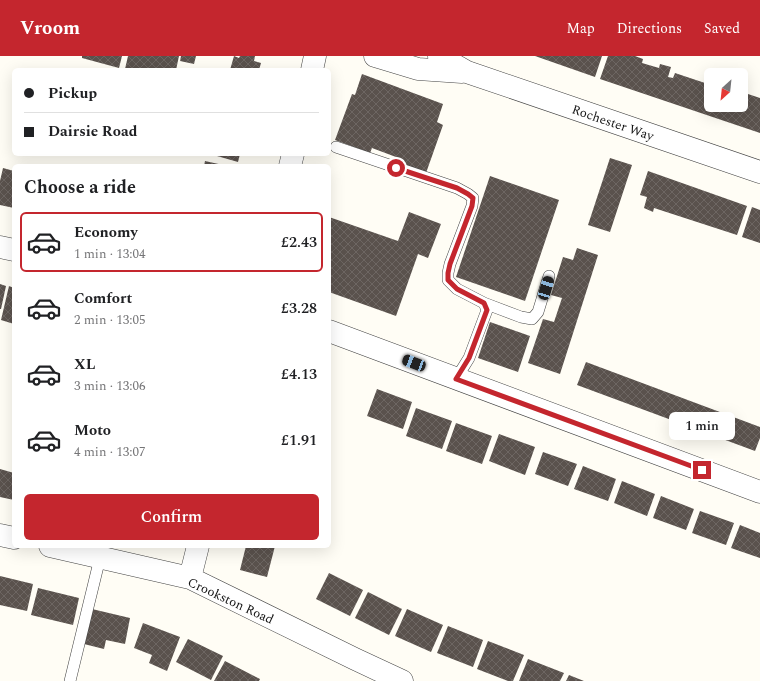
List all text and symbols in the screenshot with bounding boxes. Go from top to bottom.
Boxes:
text: Vroom [20,14,80,43]
text: Map [567,18,595,39]
text: Directions [617,18,682,39]
text: Saved [704,18,740,39]
north arrow [704,68,748,112]
map controls [704,68,748,112]
text: Pickup [48,82,97,105]
street label: Rochester Way [569,100,657,147]
text: Dairsie Road [48,120,137,143]
route start [387,159,405,177]
text: Choose a ride [24,174,136,201]
text: Economy [74,221,138,244]
icon: car [26,224,62,260]
text: £2.43 [281,231,317,254]
text: 1 min · 13:04 [74,244,146,264]
car [537,275,555,301]
text: Comfort [74,287,132,310]
icon: car [26,290,62,326]
text: £3.28 [281,297,317,320]
text: 2 min · 13:05 [74,310,146,330]
text: XL [74,353,95,376]
car [401,353,427,373]
icon: car [26,356,62,392]
text: £4.13 [281,363,317,386]
text: 3 min · 13:06 [74,376,146,396]
callout: 1 min [669,412,735,440]
text: 1 min [685,416,719,436]
text: Moto [74,419,111,442]
icon: car [26,422,62,458]
text: £1.91 [281,429,317,452]
text: 4 min · 13:07 [74,442,146,462]
route end [693,461,711,479]
button: Confirm [24,494,319,540]
street label: Crookston Road [184,572,277,630]

